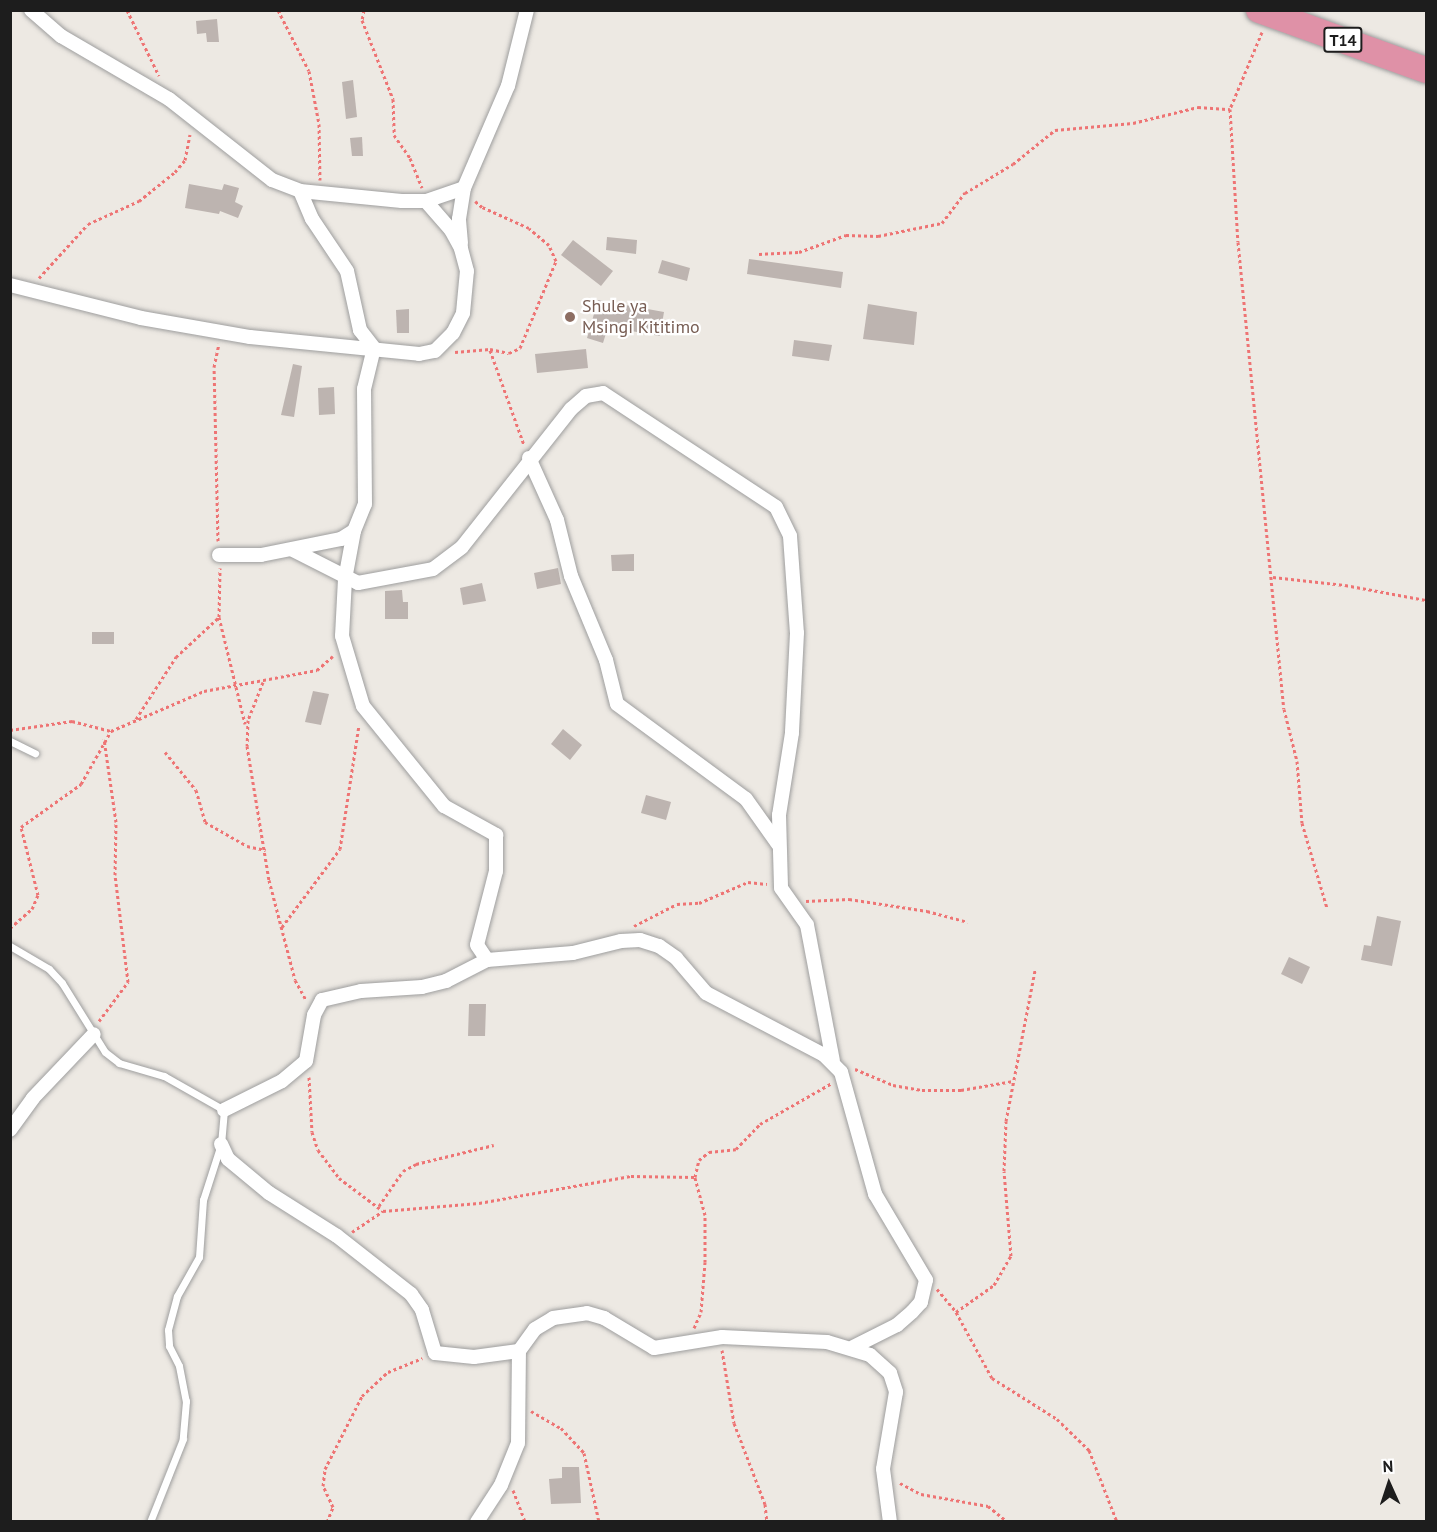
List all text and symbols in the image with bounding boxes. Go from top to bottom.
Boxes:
road number: T14 [1322,27,1364,53]
place label: Shule ya Msingi Kititimo [582,296,700,338]
marker: Shule ya Msingi Kititimo [563,310,577,324]
north arrow [1359,1454,1419,1514]
text: N [1382,1456,1394,1476]

